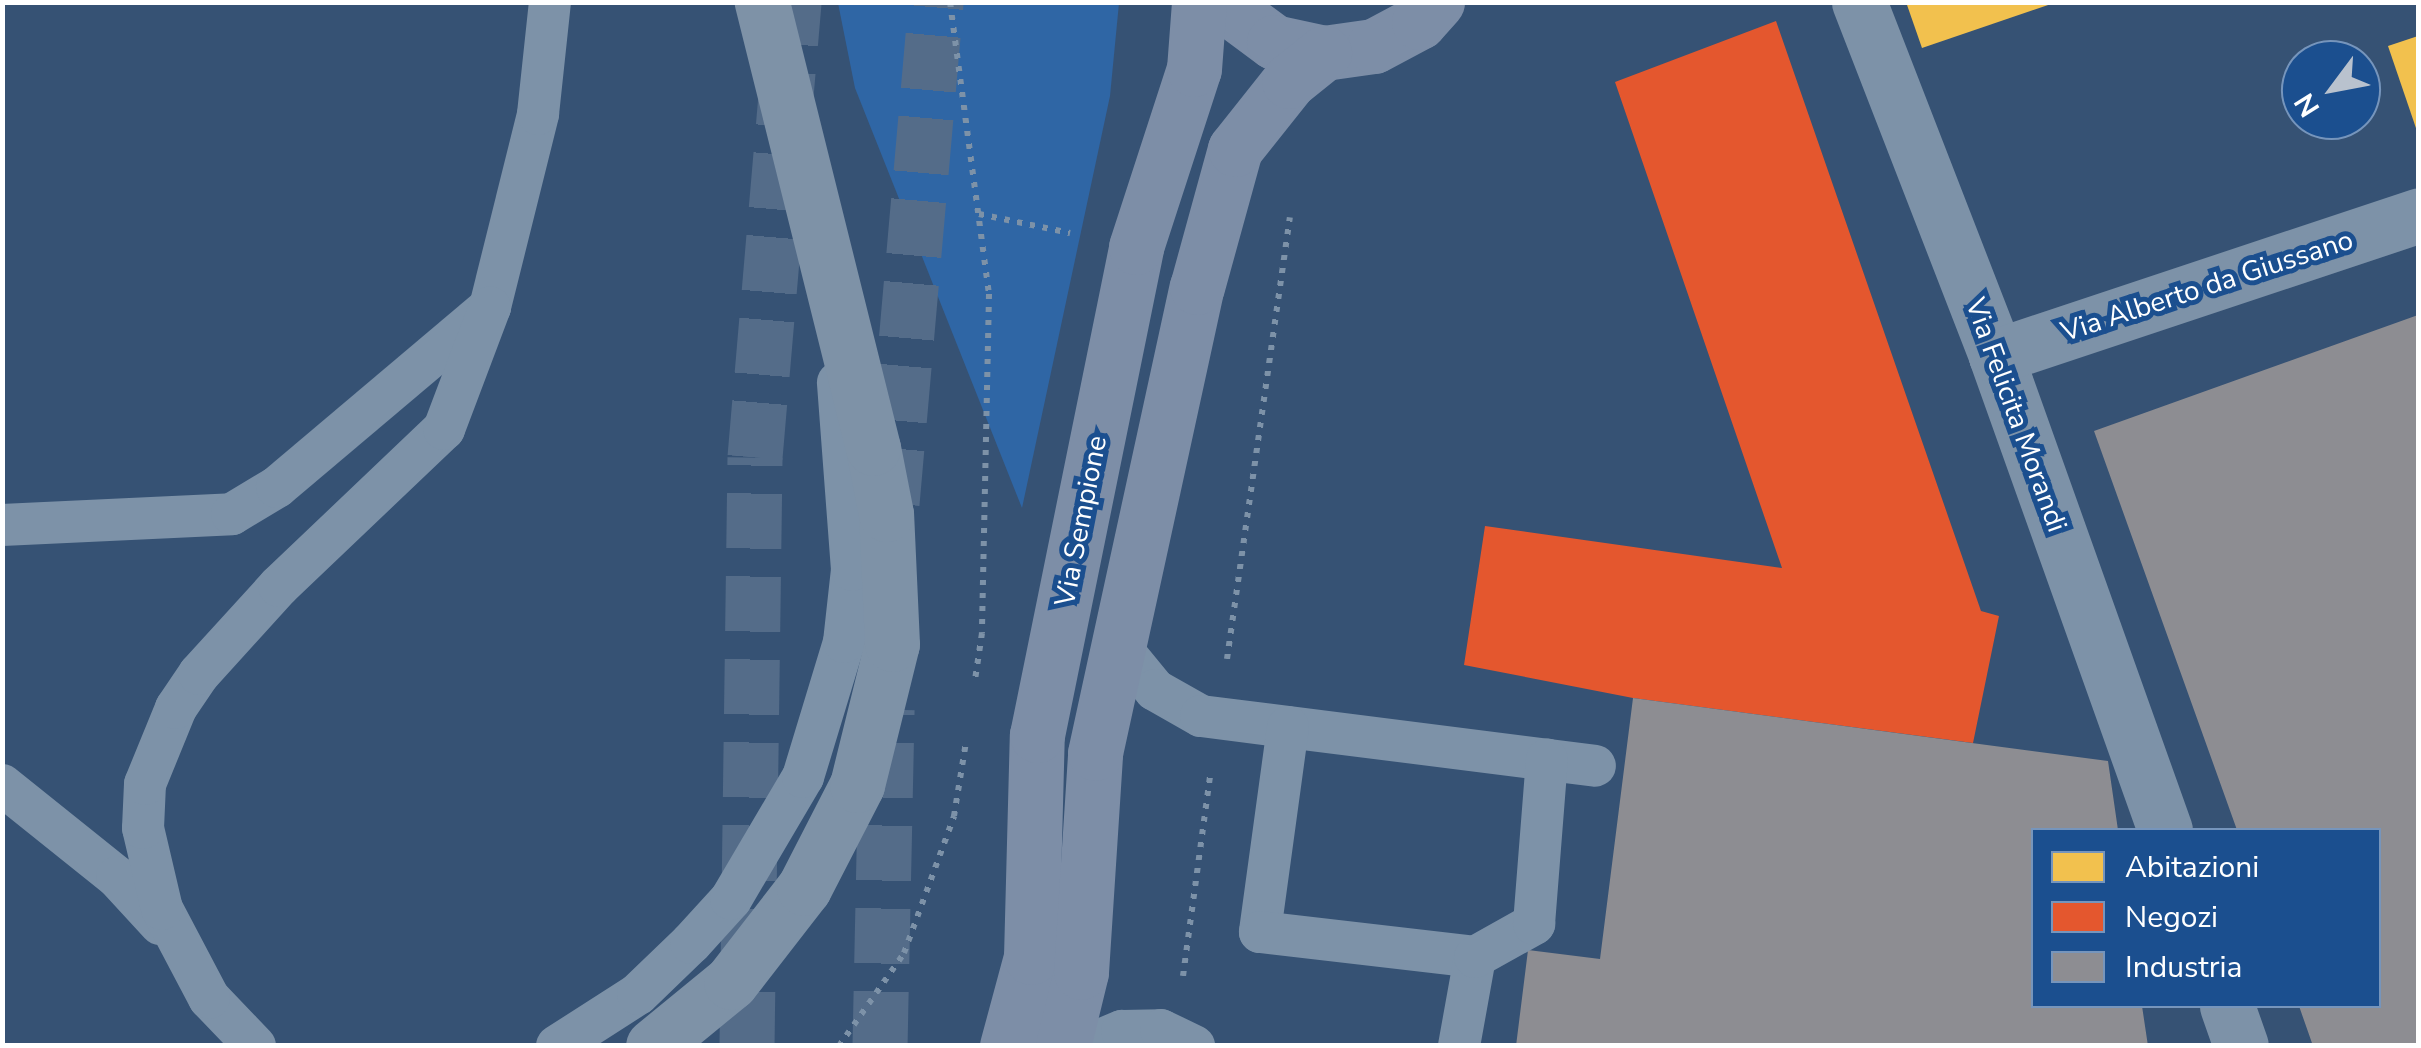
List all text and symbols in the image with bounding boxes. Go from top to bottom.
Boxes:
north arrow [2281,40,2381,140]
text: N [2286,86,2329,124]
street label: Via Alberto da Giussano [2057,223,2357,349]
street label: Via Felicita Morandi [1958,293,2074,537]
street label: Via Sempione [1048,433,1114,609]
legend [2031,828,2381,1008]
text: Abitazioni [2125,847,2259,888]
text: Negozi [2125,897,2218,938]
text: Industria [2125,947,2242,988]

